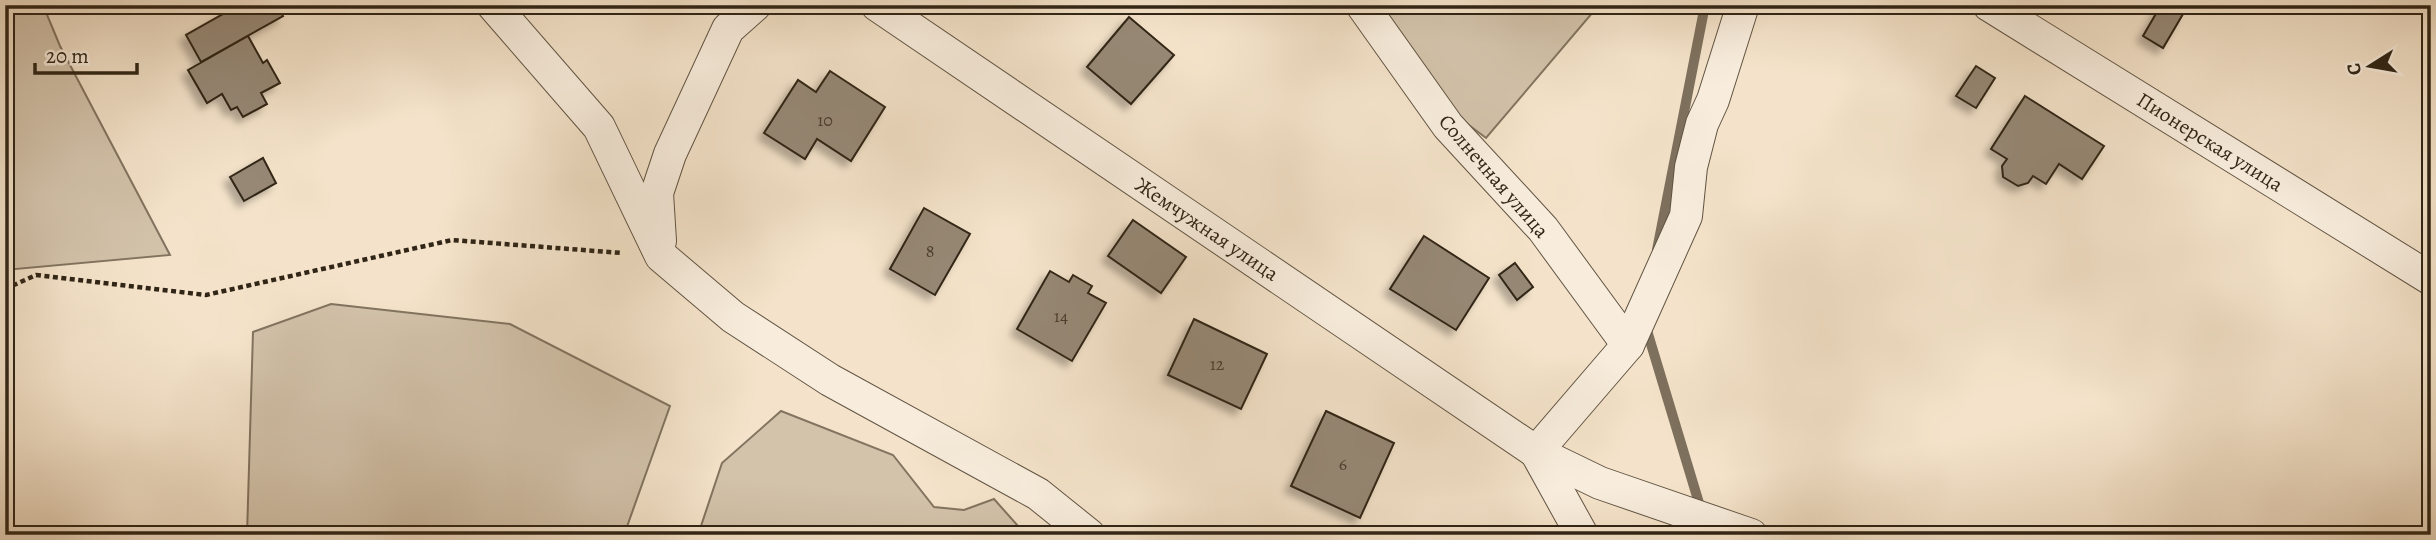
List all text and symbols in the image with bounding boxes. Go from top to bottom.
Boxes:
scale bar [35,32,136,76]
north arrow [2334,32,2404,102]
text: 20 m [46,42,89,70]
text: С [2340,61,2368,77]
street label: Пионерская улица [2131,86,2289,198]
house number: 10 [817,108,833,132]
street label: Солнечная улица [1432,108,1556,244]
street label: Жемчужная улица [1130,171,1284,288]
house number: 8 [926,239,934,263]
house number: 14 [1054,304,1068,328]
house number: 12 [1210,352,1225,376]
house number: 6 [1339,452,1347,476]

